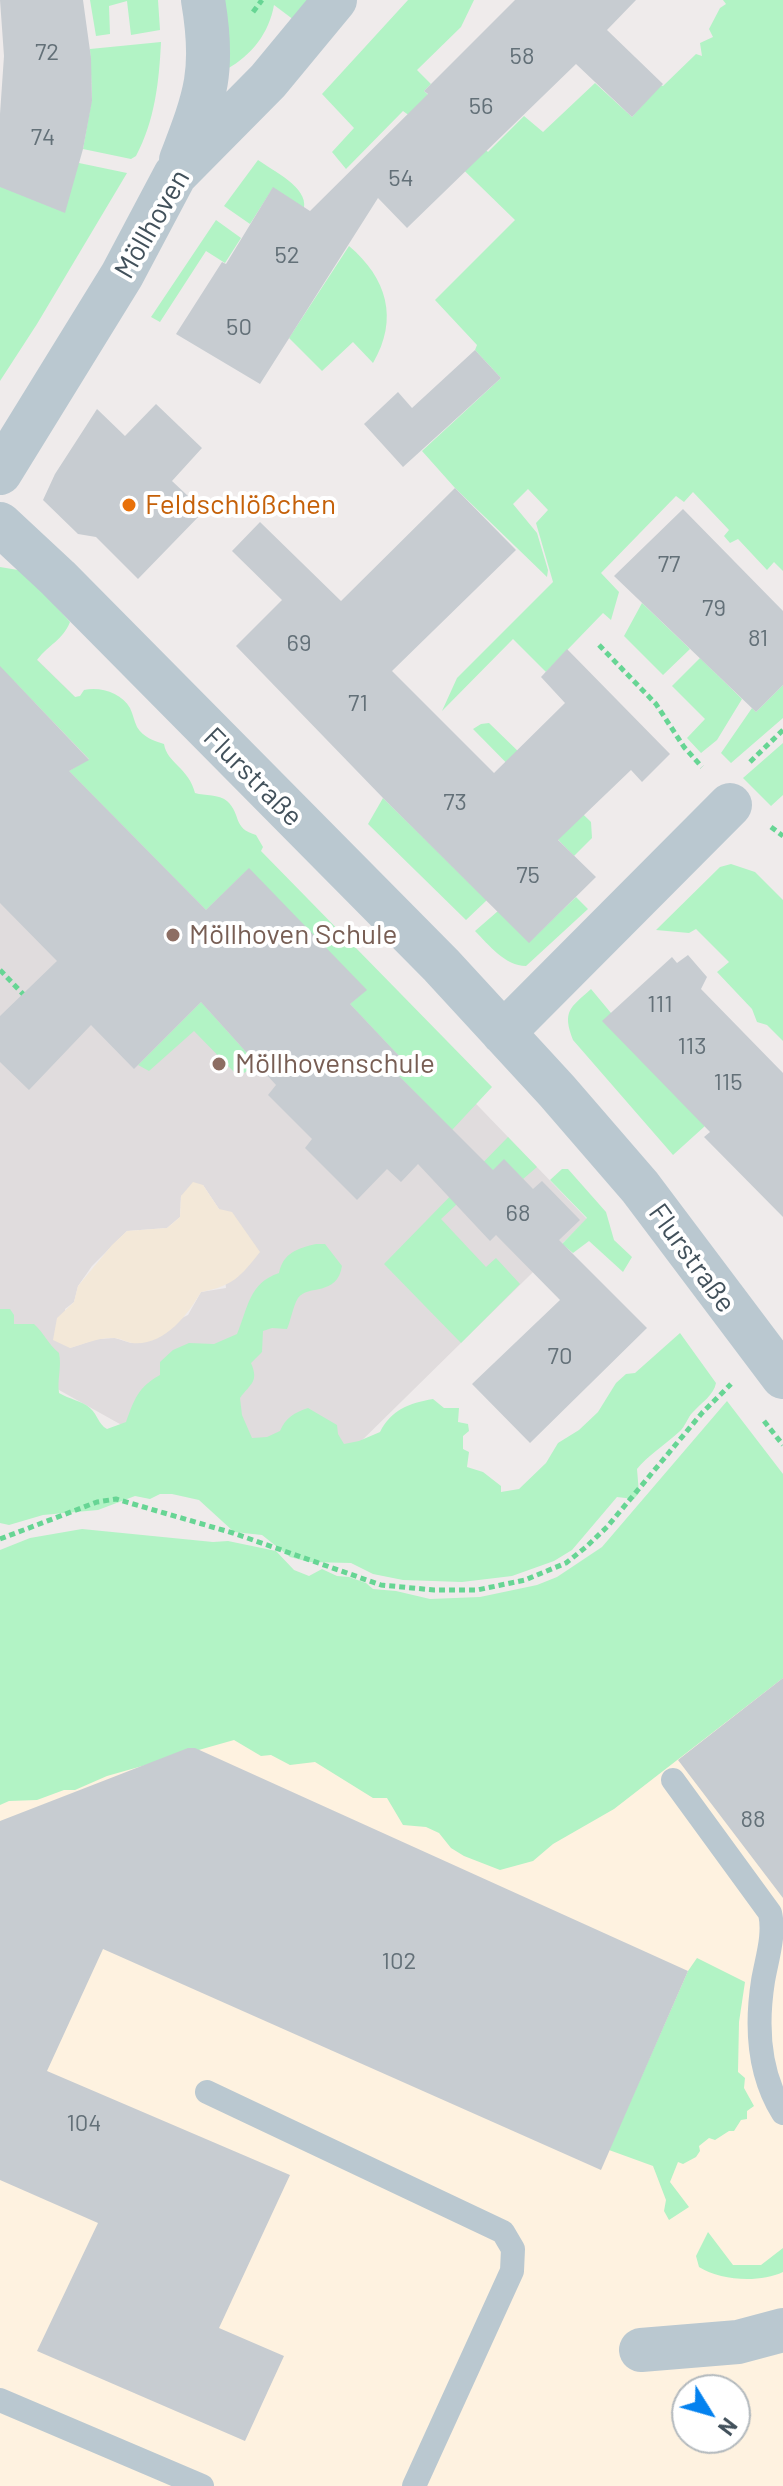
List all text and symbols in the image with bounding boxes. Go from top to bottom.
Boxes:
house number: 72 [35,38,59,66]
house number: 58 [510,42,534,70]
house number: 56 [469,92,493,120]
house number: 74 [31,123,55,151]
street label: Möllhoven [107,163,197,285]
house number: 54 [388,164,414,192]
house number: 52 [274,241,300,269]
house number: 50 [226,313,252,341]
place label: Feldschlößchen [145,488,336,522]
marker: Feldschlößchen [120,496,138,514]
house number: 77 [658,550,680,578]
house number: 79 [702,594,726,622]
house number: 81 [748,624,768,652]
house number: 69 [287,629,311,657]
house number: 71 [348,689,368,717]
street label: Flurstraße [197,721,309,833]
house number: 73 [443,788,467,816]
house number: 75 [516,861,540,889]
place label: Möllhoven Schule [189,918,397,952]
marker: Möllhoven Schule [164,926,182,944]
house number: 111 [647,990,673,1018]
house number: 113 [677,1032,707,1060]
place label: Möllhovenschule [235,1047,435,1081]
marker: Möllhovenschule [210,1055,228,1073]
house number: 115 [713,1068,743,1096]
street label: Flurstraße [641,1197,743,1319]
house number: 68 [506,1199,530,1227]
house number: 70 [548,1342,572,1370]
house number: 88 [740,1805,766,1833]
house number: 102 [382,1947,416,1975]
house number: 104 [66,2109,102,2137]
north arrow [671,2374,751,2454]
text: N [714,2414,743,2441]

